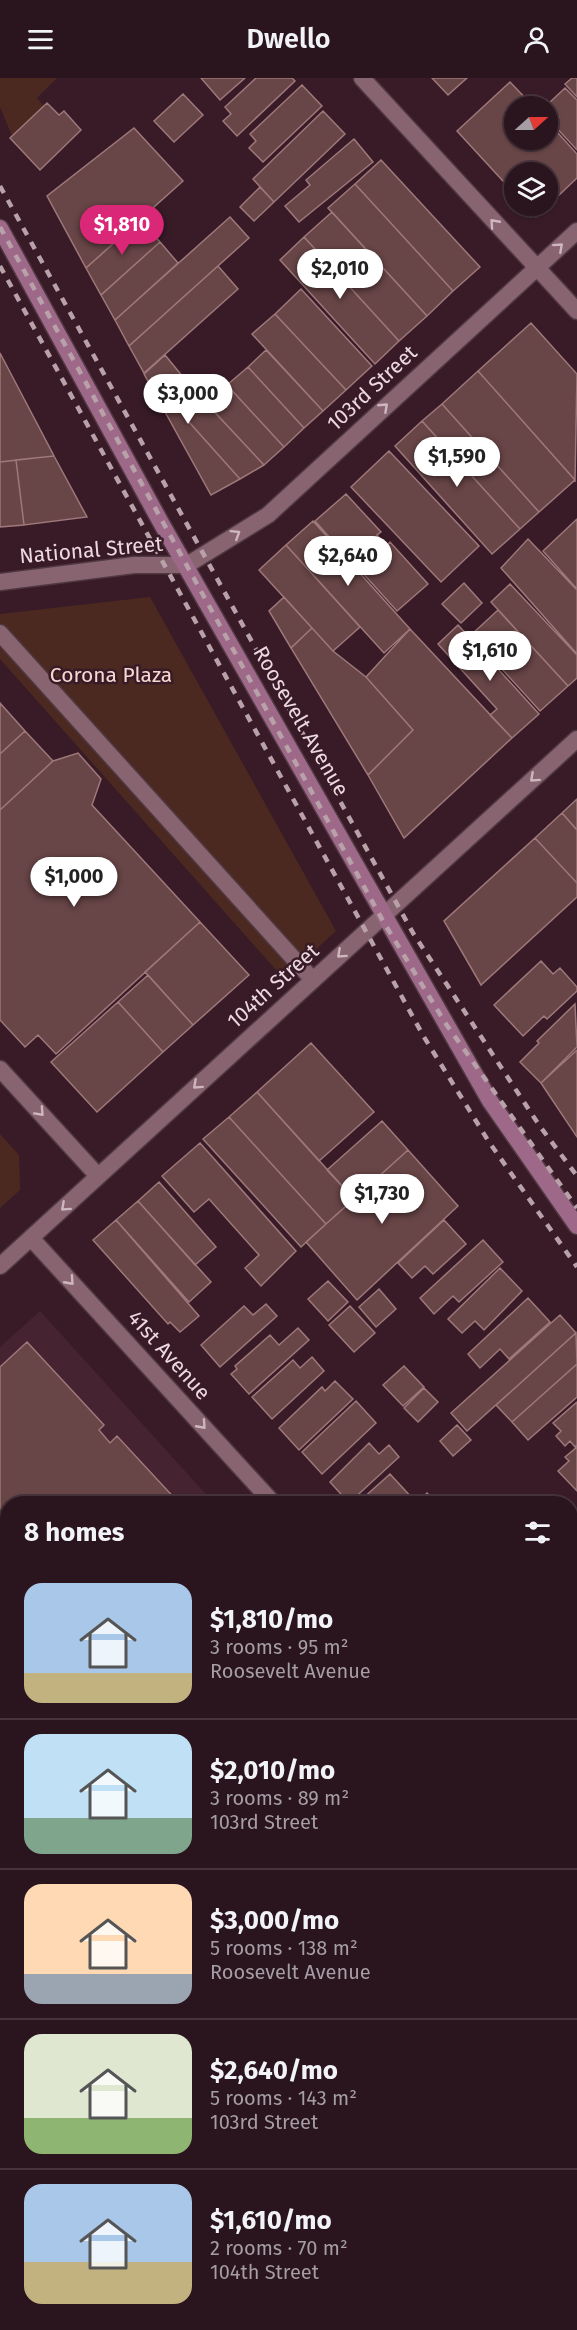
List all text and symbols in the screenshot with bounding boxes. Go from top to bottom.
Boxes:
icon: menu [24,23,57,56]
text: Dwello [246,23,331,55]
icon: person [520,23,553,56]
north arrow [504,96,558,150]
map controls [504,96,558,216]
button: layers [504,162,558,216]
pin: $1,810 [73,205,171,256]
text: $1,810 [94,212,150,236]
one-way arrow [490,219,501,229]
one-way arrow [552,243,562,254]
pin: $2,010 [291,249,389,300]
text: $2,010 [311,256,369,280]
street label: 103rd Street [322,339,423,436]
pin: $3,000 [139,374,237,425]
text: $3,000 [158,381,219,405]
one-way arrow [377,404,388,415]
pin: $1,590 [408,437,506,488]
text: $1,590 [428,444,486,468]
one-way arrow [230,529,240,541]
street label: National Street [18,531,164,569]
pin: $2,640 [299,536,397,587]
text: $2,640 [318,543,378,567]
pin: $1,610 [441,631,539,682]
text: $1,610 [462,638,518,662]
street label: Roosevelt Avenue [248,641,354,801]
park label: Corona Plaza [50,662,172,688]
one-way arrow [530,771,541,782]
pin: $1,000 [25,857,123,908]
text: $1,000 [44,864,104,888]
street label: 104th Street [222,938,325,1034]
one-way arrow [338,947,348,958]
one-way arrow [194,1078,204,1089]
one-way arrow [32,1105,43,1116]
pin: $1,730 [333,1174,431,1225]
text: $1,730 [354,1181,410,1205]
one-way arrow [61,1200,71,1211]
one-way arrow [63,1274,74,1285]
street label: 41st Avenue [122,1305,216,1405]
one-way arrow [195,1418,206,1429]
icon: filters [521,1516,554,1549]
text: 8 homes [24,1517,124,1548]
text: $1,810/mo [210,1604,333,1635]
icon: home [72,1607,144,1679]
text: 3 rooms · 95 m² [210,1635,349,1659]
text: Roosevelt Avenue [210,1659,371,1683]
text: $2,010/mo [210,1755,335,1786]
icon: home [72,1758,144,1830]
text: 3 rooms · 89 m² [210,1786,349,1810]
text: 103rd Street [210,1810,318,1834]
text: $3,000/mo [210,1905,339,1936]
icon: home [72,1908,144,1980]
text: 5 rooms · 138 m² [210,1936,358,1960]
text: Roosevelt Avenue [210,1960,371,1984]
text: $2,640/mo [210,2055,338,2086]
icon: home [72,2058,144,2130]
text: 5 rooms · 143 m² [210,2086,357,2110]
text: 103rd Street [210,2110,318,2134]
text: $1,610/mo [210,2205,332,2236]
icon: home [72,2208,144,2280]
text: 2 rooms · 70 m² [210,2236,348,2260]
text: 104th Street [210,2260,319,2284]

